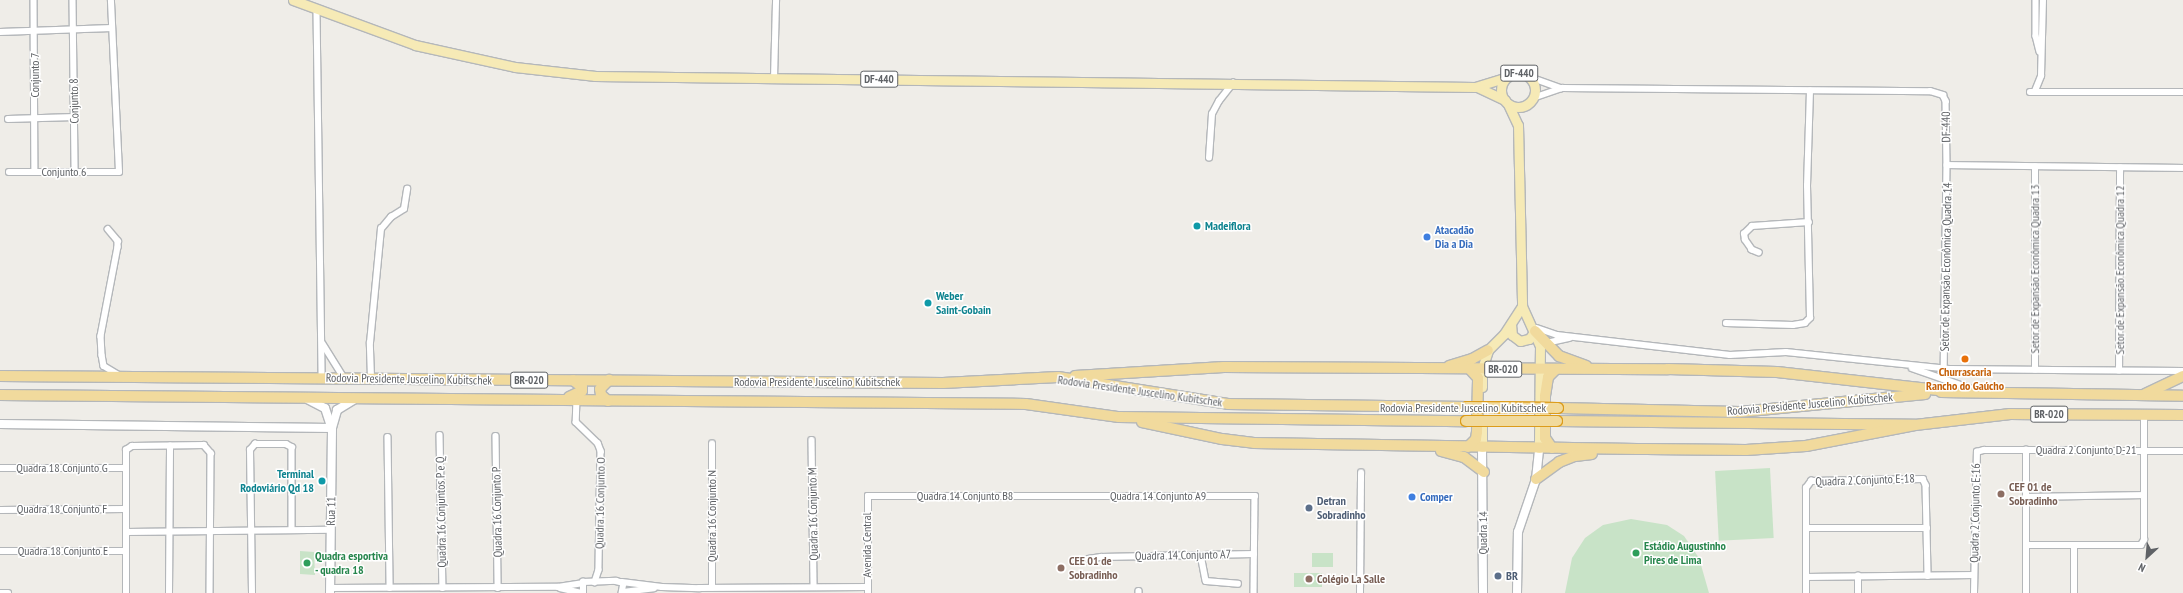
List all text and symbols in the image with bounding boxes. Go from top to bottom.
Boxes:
street label: Conjunto 7 [28,53,42,97]
road number: DF-440 [1500,64,1538,82]
road number: DF-440 [860,70,898,88]
street label: Conjunto 8 [66,78,82,124]
street label: DF-440 [1939,111,1953,143]
street label: Conjunto 6 [42,165,86,179]
street label: Setor de Expansão Econômica Quadra 14 [1937,182,1955,352]
street label: Setor de Expansão Econômica Quadra 13 [2028,184,2042,354]
street label: Setor de Expansão Econômica Quadra 12 [2113,185,2127,355]
place label: Madeiflora [1205,219,1251,233]
marker: Madeiflora [1192,221,1202,231]
place label: Atacadão Dia a Dia [1435,223,1474,251]
marker: Atacadão Dia a Dia [1422,232,1432,242]
place label: Weber Saint-Gobain [936,289,991,317]
marker: Weber Saint-Gobain [923,298,933,308]
marker: Churrascaria Rancho do Gaúcho [1960,354,1970,364]
road number: BR-020 [1484,360,1522,378]
place label: Churrascaria Rancho do Gaúcho [1926,365,2004,393]
street label: Rodovia Presidente Juscelino Kubitschek [326,370,492,388]
road number: BR-020 [510,371,548,389]
street label: Rodovia Presidente Juscelino Kubitschek [1057,372,1223,410]
street label: Rodovia Presidente Juscelino Kubitschek [734,375,900,389]
street label: Rodovia Presidente Juscelino Kubitschek [1727,390,1893,418]
street label: Rodovia Presidente Juscelino Kubitschek [1380,401,1546,415]
road number: BR-020 [2030,405,2068,423]
street label: Quadra 2 Conjunto D-21 [2036,443,2136,457]
street label: Quadra 16 Conjuntos P e Q [433,456,449,568]
street label: Quadra 16 Conjunto O [592,457,608,549]
street label: Quadra 18 Conjunto G [16,461,108,475]
street label: Quadra 2 Conjunto E-16 [1967,463,1983,563]
street label: Quadra 16 Conjunto P [489,466,505,558]
place label: Terminal Rodoviário Qd 18 [240,467,314,495]
street label: Quadra 16 Conjunto M [805,467,821,561]
street label: Quadra 16 Conjunto N [705,470,719,562]
street label: Quadra 2 Conjunto E-18 [1815,471,1915,489]
marker: Terminal Rodoviário Qd 18 [317,476,327,486]
place label: CEF 01 de Sobradinho [2009,480,2058,508]
street label: Quadra 14 Conjunto B8 [917,489,1013,503]
street label: Quadra 14 Conjunto A9 [1110,489,1206,503]
marker: CEF 01 de Sobradinho [1996,489,2006,499]
place label: Comper [1420,490,1452,504]
marker: Comper [1407,492,1417,502]
place label: Detran Sobradinho [1317,494,1366,522]
street label: Rua 11 [324,496,338,526]
street label: Quadra 18 Conjunto F [17,502,107,516]
marker: Detran Sobradinho [1304,503,1314,513]
street label: Quadra 14 [1476,511,1490,555]
street label: Avenida Central [860,513,874,577]
north arrow [2127,537,2167,577]
place label: Estádio Augustinho Pires de Lima [1644,539,1726,567]
street label: Quadra 18 Conjunto E [18,544,108,558]
street label: Quadra 14 Conjunto A7 [1135,547,1231,563]
marker: Estádio Augustinho Pires de Lima [1631,548,1641,558]
place label: Quadra esportiva - quadra 18 [315,549,388,577]
place label: CEE 01 de Sobradinho [1069,554,1118,582]
marker: Quadra esportiva - quadra 18 [302,558,312,568]
text: N [2136,560,2147,575]
marker: CEE 01 de Sobradinho [1056,563,1066,573]
place label: BR [1506,569,1518,583]
marker: BR [1493,571,1503,581]
place label: Colégio La Salle [1317,572,1385,586]
marker: Colégio La Salle [1304,574,1314,584]

